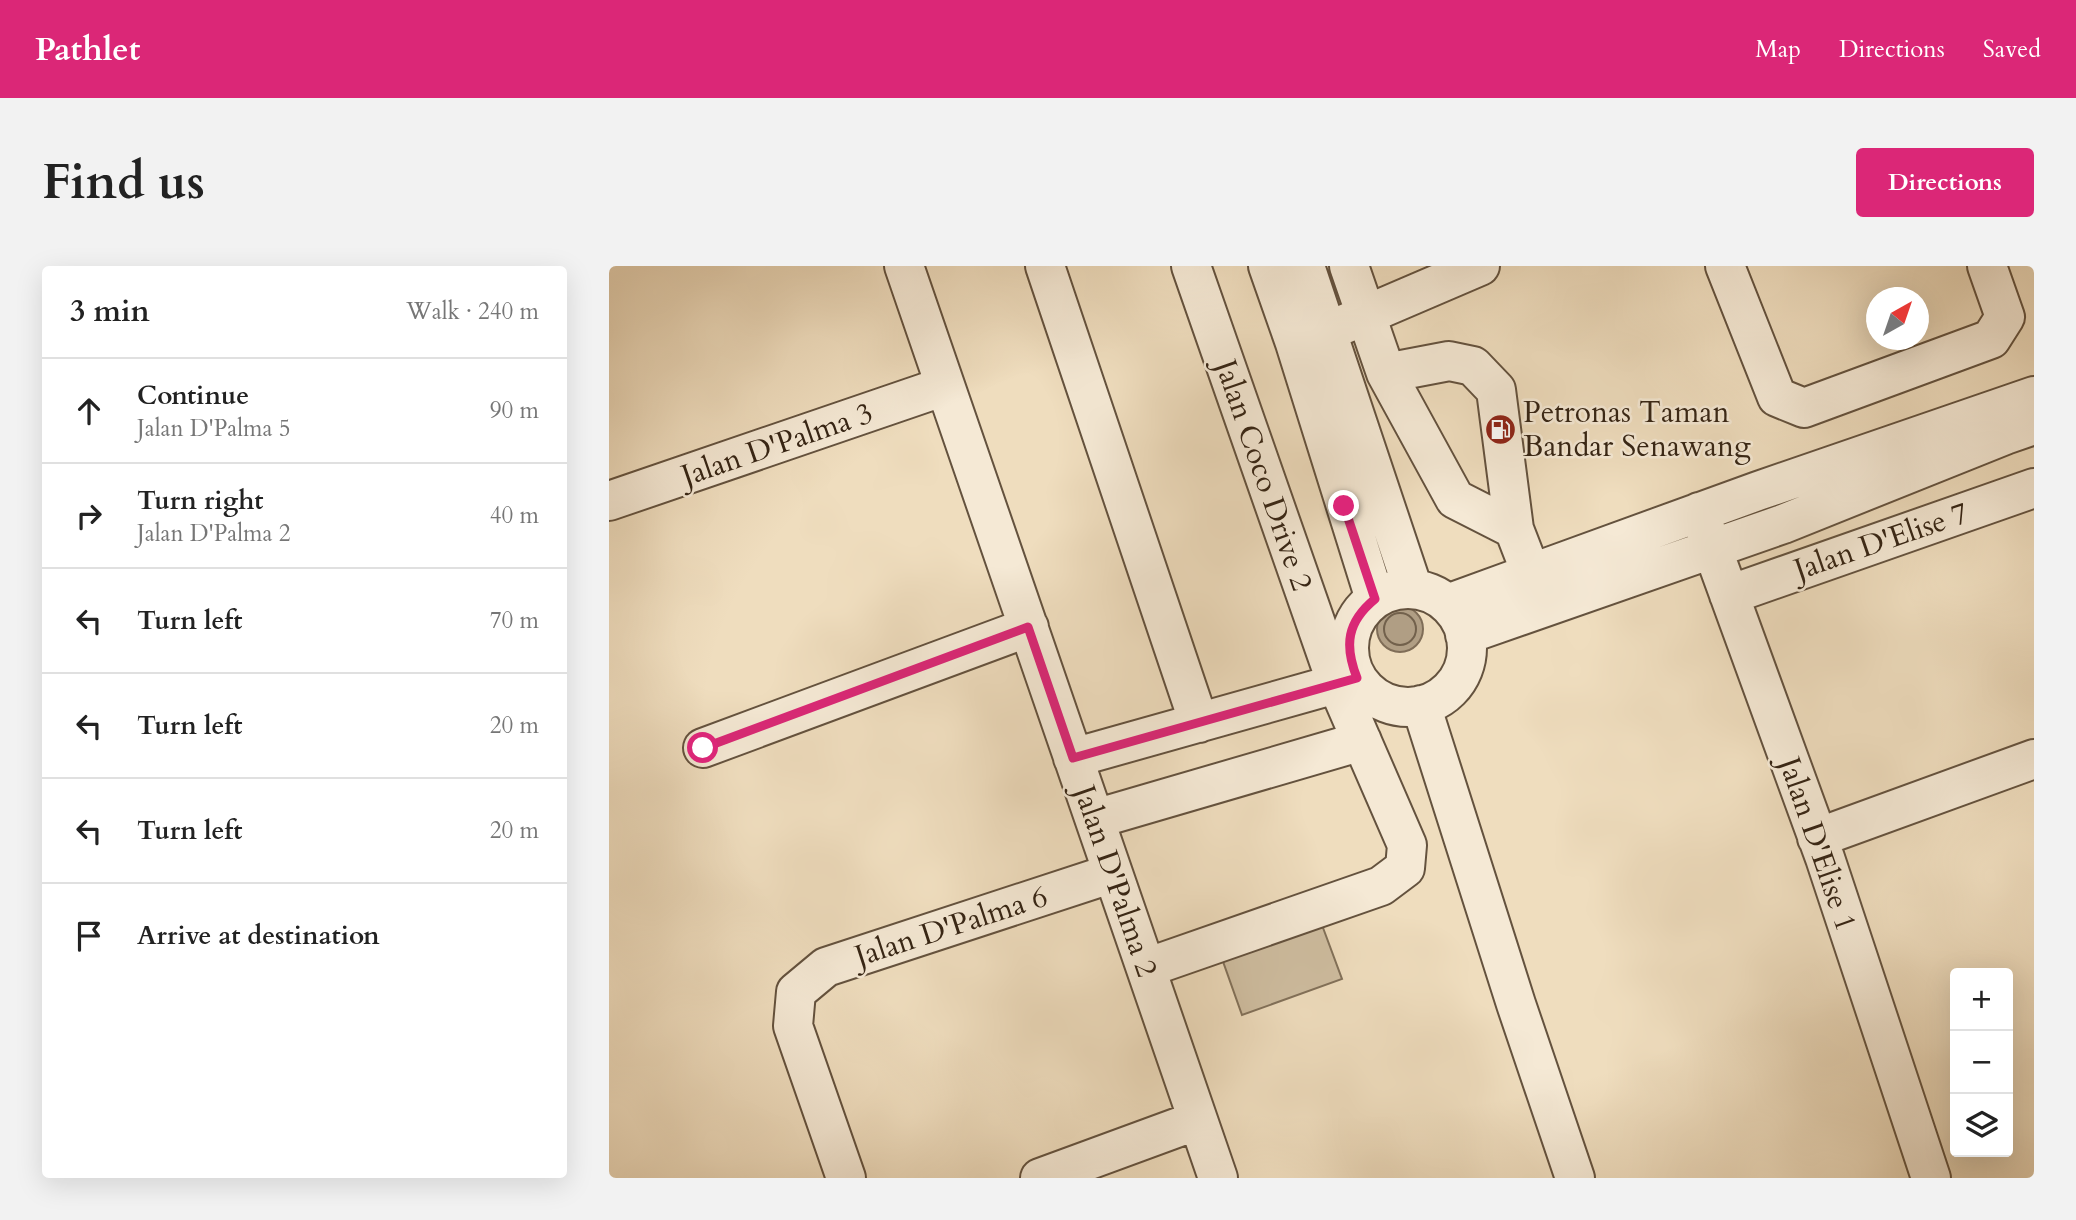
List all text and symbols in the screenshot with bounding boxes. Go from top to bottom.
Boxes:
text: Pathlet [35,27,140,72]
text: Map [1755,33,1801,66]
text: Directions [1839,33,1945,66]
text: Saved [1983,33,2041,66]
button: Directions [1856,148,2034,217]
text: Find us [42,149,205,216]
north arrow [1866,287,1929,350]
text: 3 min [70,291,150,332]
text: Walk · 240 m [406,296,539,327]
street label: Jalan Coco Drive 2 [1203,350,1322,596]
text: Continue [137,378,249,413]
icon: ahead [70,392,108,430]
place label: Petronas Taman Bandar Senawang [1523,392,1751,467]
street label: Jalan D'Palma 3 [672,393,878,498]
text: 90 m [490,395,539,426]
fuel station icon: Petronas Taman Bandar Senawang [1483,412,1517,446]
text: Jalan D'Palma 5 [137,413,290,444]
text: Turn right [137,483,264,518]
route end [1328,490,1359,521]
street label: Jalan D'Elise 7 [1785,493,1974,592]
icon: right [70,497,108,535]
text: 40 m [490,500,539,531]
text: Jalan D'Palma 2 [137,518,290,549]
icon: left [70,602,108,640]
text: Turn left [137,603,242,638]
text: 70 m [490,605,539,636]
icon: left [70,707,108,745]
text: Turn left [137,708,242,743]
text: 20 m [490,710,539,741]
route start [687,732,718,763]
street label: Jalan D'Elise 1 [1767,748,1866,937]
street label: Jalan D'Palma 2 [1062,776,1167,982]
icon: left [70,812,108,850]
text: Turn left [137,813,242,848]
text: 20 m [490,815,539,846]
street label: Jalan D'Palma 6 [846,876,1053,978]
icon: arrive [70,917,108,955]
text: Arrive at destination [137,918,380,953]
map controls [1950,968,2013,1157]
button: + [1950,968,2013,1031]
button: − [1950,1031,2013,1094]
button: layers [1950,1094,2013,1157]

